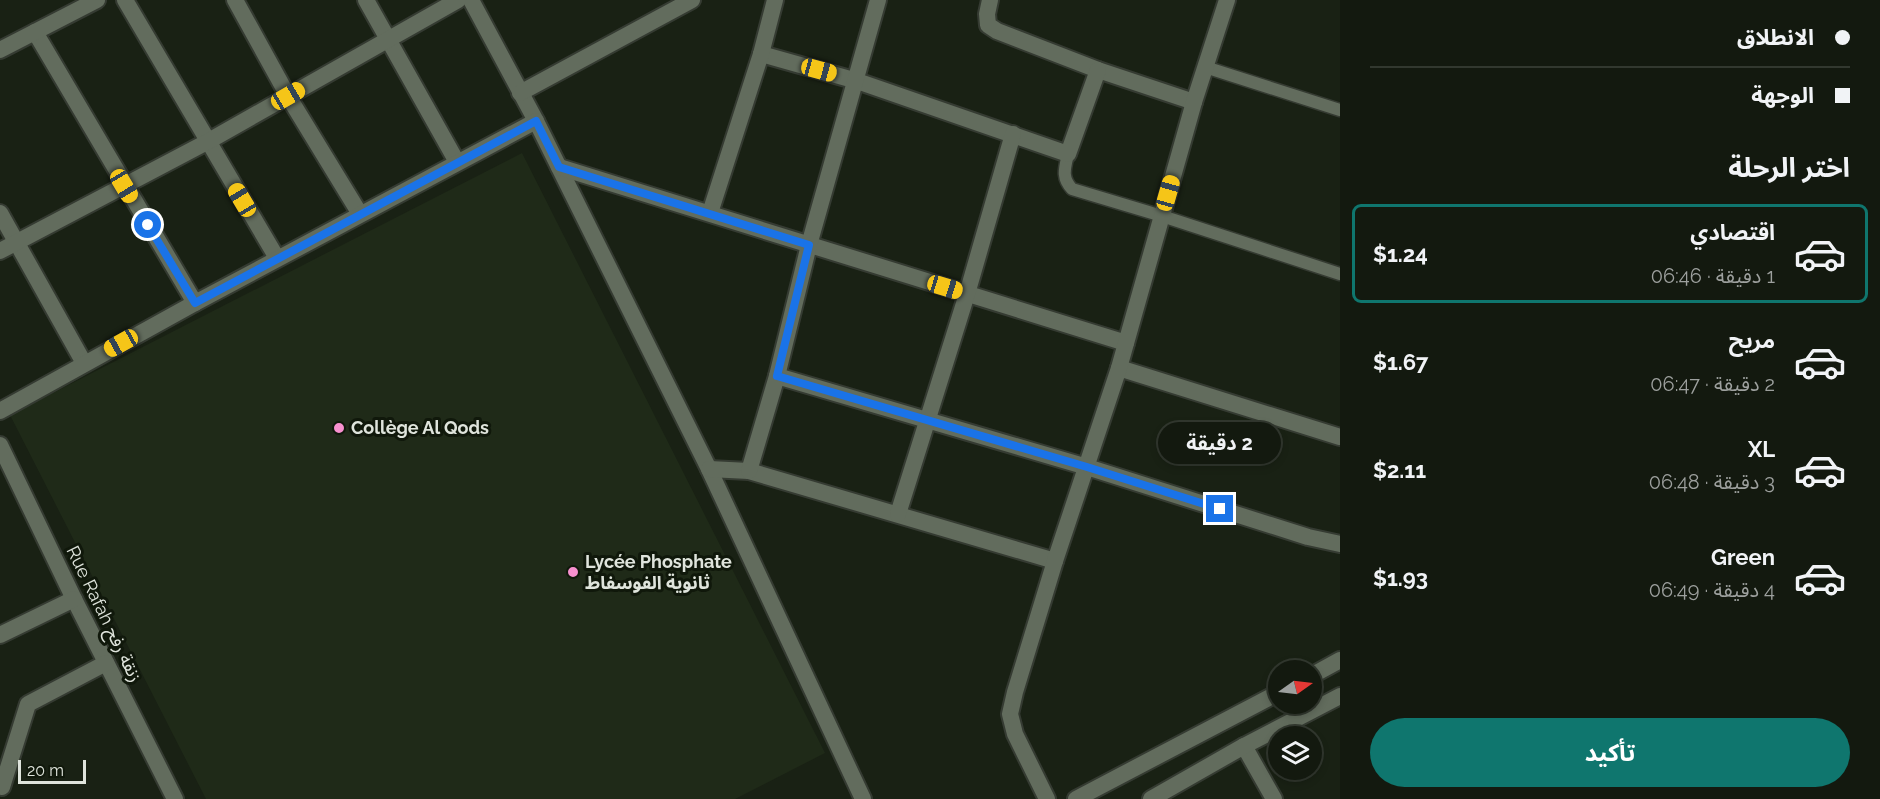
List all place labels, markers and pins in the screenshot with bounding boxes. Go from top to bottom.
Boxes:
place label: Collège Al Qods [351,417,489,438]
marker: Collège Al Qods [332,421,346,435]
place label: Lycée Phosphate ثانوية الفوسفاط [585,551,732,593]
marker: Lycée Phosphate ثانوية الفوسفاط [566,565,580,579]

